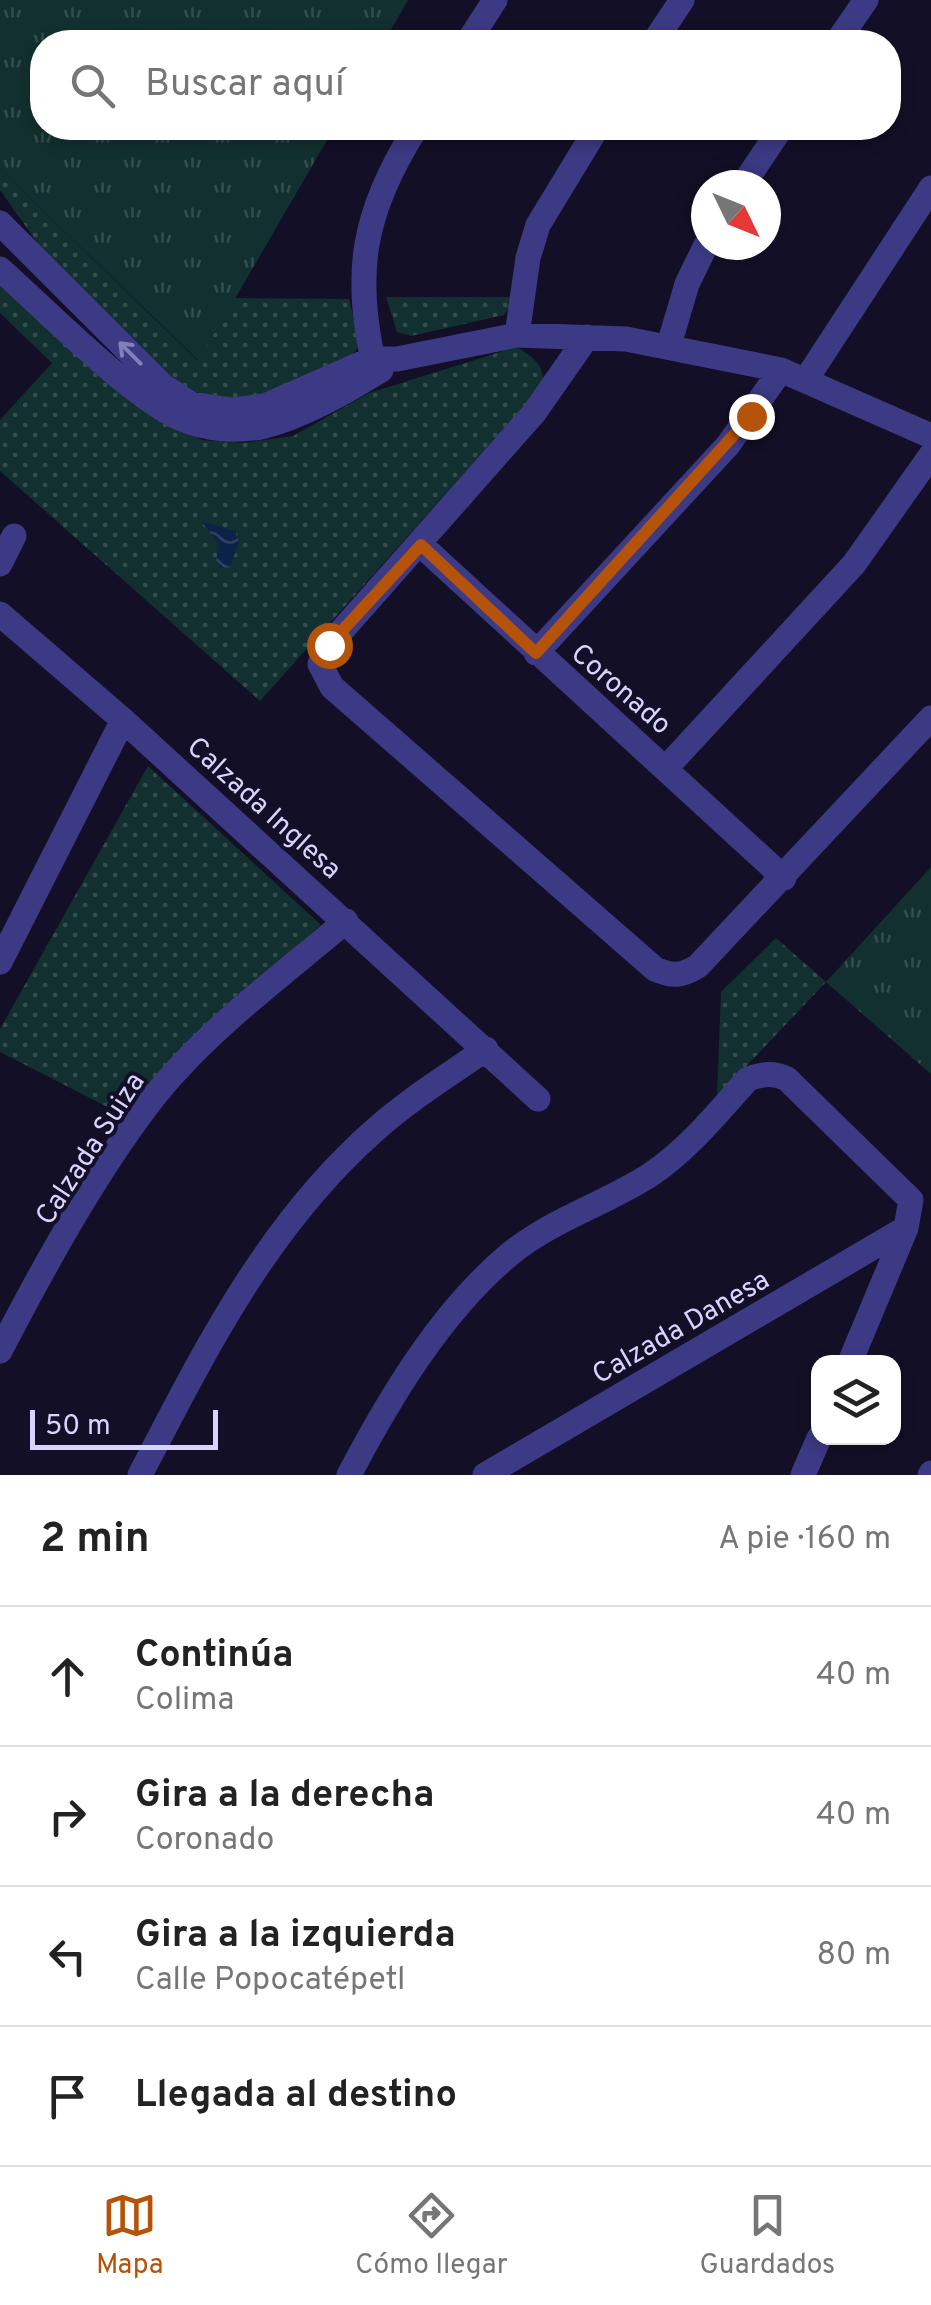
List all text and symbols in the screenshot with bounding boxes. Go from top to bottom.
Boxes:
search box [30,30,901,140]
icon: search [65,58,120,113]
text: Buscar aquí [145,61,345,110]
north arrow [691,170,781,260]
one-way arrow [118,341,142,365]
route end [729,394,775,440]
route start [307,623,353,669]
street label: Coronado [562,637,678,744]
street label: Calzada Inglesa [178,730,348,888]
street label: Calzada Suiza [29,1066,154,1233]
street label: Calzada Danesa [586,1263,777,1394]
map controls [811,1355,901,1445]
button: layers [811,1355,901,1445]
scale bar [30,1405,218,1450]
text: 50 m [45,1409,111,1445]
text: 2 min [40,1514,150,1567]
text: A pie · 160 m [718,1520,891,1560]
text: Continúa [135,1632,293,1681]
icon: ahead [40,1649,95,1704]
text: 40 m [816,1656,891,1696]
text: Colima [135,1681,234,1721]
text: Gira a la derecha [135,1772,434,1821]
icon: right [40,1789,95,1844]
text: 40 m [816,1796,891,1836]
text: Coronado [135,1821,274,1861]
text: Gira a la izquierda [135,1912,456,1961]
icon: left [40,1929,95,1984]
text: 80 m [817,1936,891,1976]
text: Calle Popocatépetl [135,1961,405,2001]
icon: arrive [40,2069,95,2124]
text: Llegada al destino [135,2072,457,2121]
tab: Mapa [96,2188,164,2284]
tab: Cómo llegar [355,2188,508,2284]
tab: Guardados [700,2188,835,2284]

